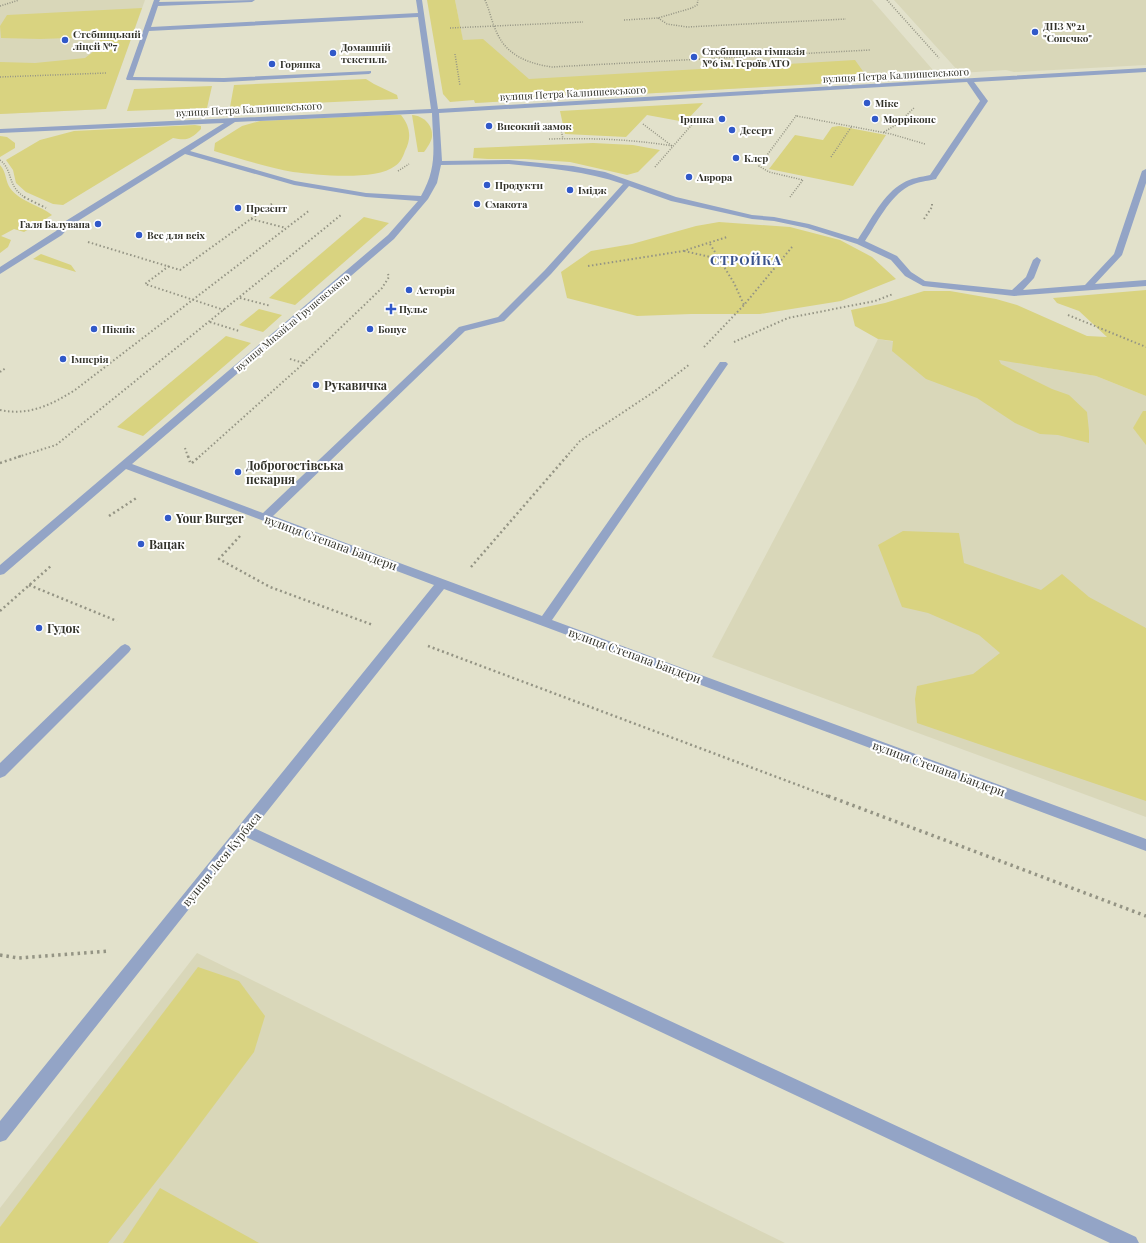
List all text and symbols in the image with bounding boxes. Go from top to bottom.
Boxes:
place label: ДНЗ №21 "Сонечко" [1043,19,1092,45]
place label: Стебницький ліцей №7 [73,27,141,53]
marker: ДНЗ №21 "Сонечко" [1030,27,1040,37]
marker: Стебницький ліцей №7 [60,35,70,45]
place label: Домашній текстиль [341,40,391,66]
place label: Стебницька гімназія №6 ім. Героїв АТО [702,44,805,70]
marker: Домашній текстиль [328,48,338,58]
marker: Стебницька гімназія №6 ім. Героїв АТО [689,52,699,62]
place label: Горянка [280,57,321,71]
marker: Горянка [267,59,277,69]
street label: вулиця Петра Калнишевського [822,64,970,86]
street label: вулиця Петра Калнишевського [499,82,647,104]
place label: Мікс [875,96,898,110]
street label: вулиця Петра Калнишевського [175,98,323,120]
marker: Мікс [862,98,872,108]
place label: Іринка [680,112,715,126]
place label: Морріконе [883,112,936,126]
marker: Іринка [717,114,727,124]
marker: Морріконе [870,114,880,124]
place label: Високий замок [497,119,573,133]
marker: Високий замок [484,121,494,131]
place label: Десерт [740,123,773,137]
marker: Десерт [727,125,737,135]
place label: Клер [744,151,768,165]
marker: Клер [731,153,741,163]
place label: Аврора [696,170,733,184]
marker: Аврора [684,172,694,182]
place label: Продукти [495,178,544,192]
marker: Продукти [482,180,492,190]
place label: Імідж [578,183,607,197]
marker: Імідж [565,185,575,195]
place label: Смакота [485,197,528,211]
marker: Смакота [472,199,482,209]
place label: Презент [246,201,287,215]
marker: Презент [233,203,243,213]
place label: Галя Балувана [20,217,91,231]
marker: Галя Балувана [93,219,103,229]
place label: Все для всіх [147,228,206,242]
marker: Все для всіх [134,230,144,240]
district label: СТРОЙКА [710,251,782,268]
street label: вулиця Михайла Грушевського [232,269,353,374]
place label: Асторія [416,283,455,297]
marker: Асторія [404,285,414,295]
place label: Пульс [399,302,428,316]
marker: Пульс [386,304,396,314]
place label: Пікнік [102,322,136,336]
place label: Бонус [378,322,406,336]
marker: Пікнік [89,324,99,334]
marker: Бонус [365,324,375,334]
place label: Імперія [71,352,109,366]
marker: Імперія [58,354,68,364]
place label: Рукавичка [324,377,388,393]
marker: Рукавичка [311,380,321,390]
place label: Доброгостівська пекарня [246,457,344,487]
marker: Доброгостівська пекарня [233,467,243,477]
place label: Your Burger [175,510,244,526]
street label: вулиця Степана Бандери [262,511,400,574]
marker: Your Burger [163,513,173,523]
place label: Вацак [149,536,185,552]
marker: Вацак [136,539,146,549]
place label: Гудок [47,620,80,636]
marker: Гудок [34,623,44,633]
street label: вулиця Степана Бандери [566,624,704,687]
street label: вулиця Степана Бандери [870,737,1008,800]
street label: вулиця Леся Курбаса [178,809,264,909]

